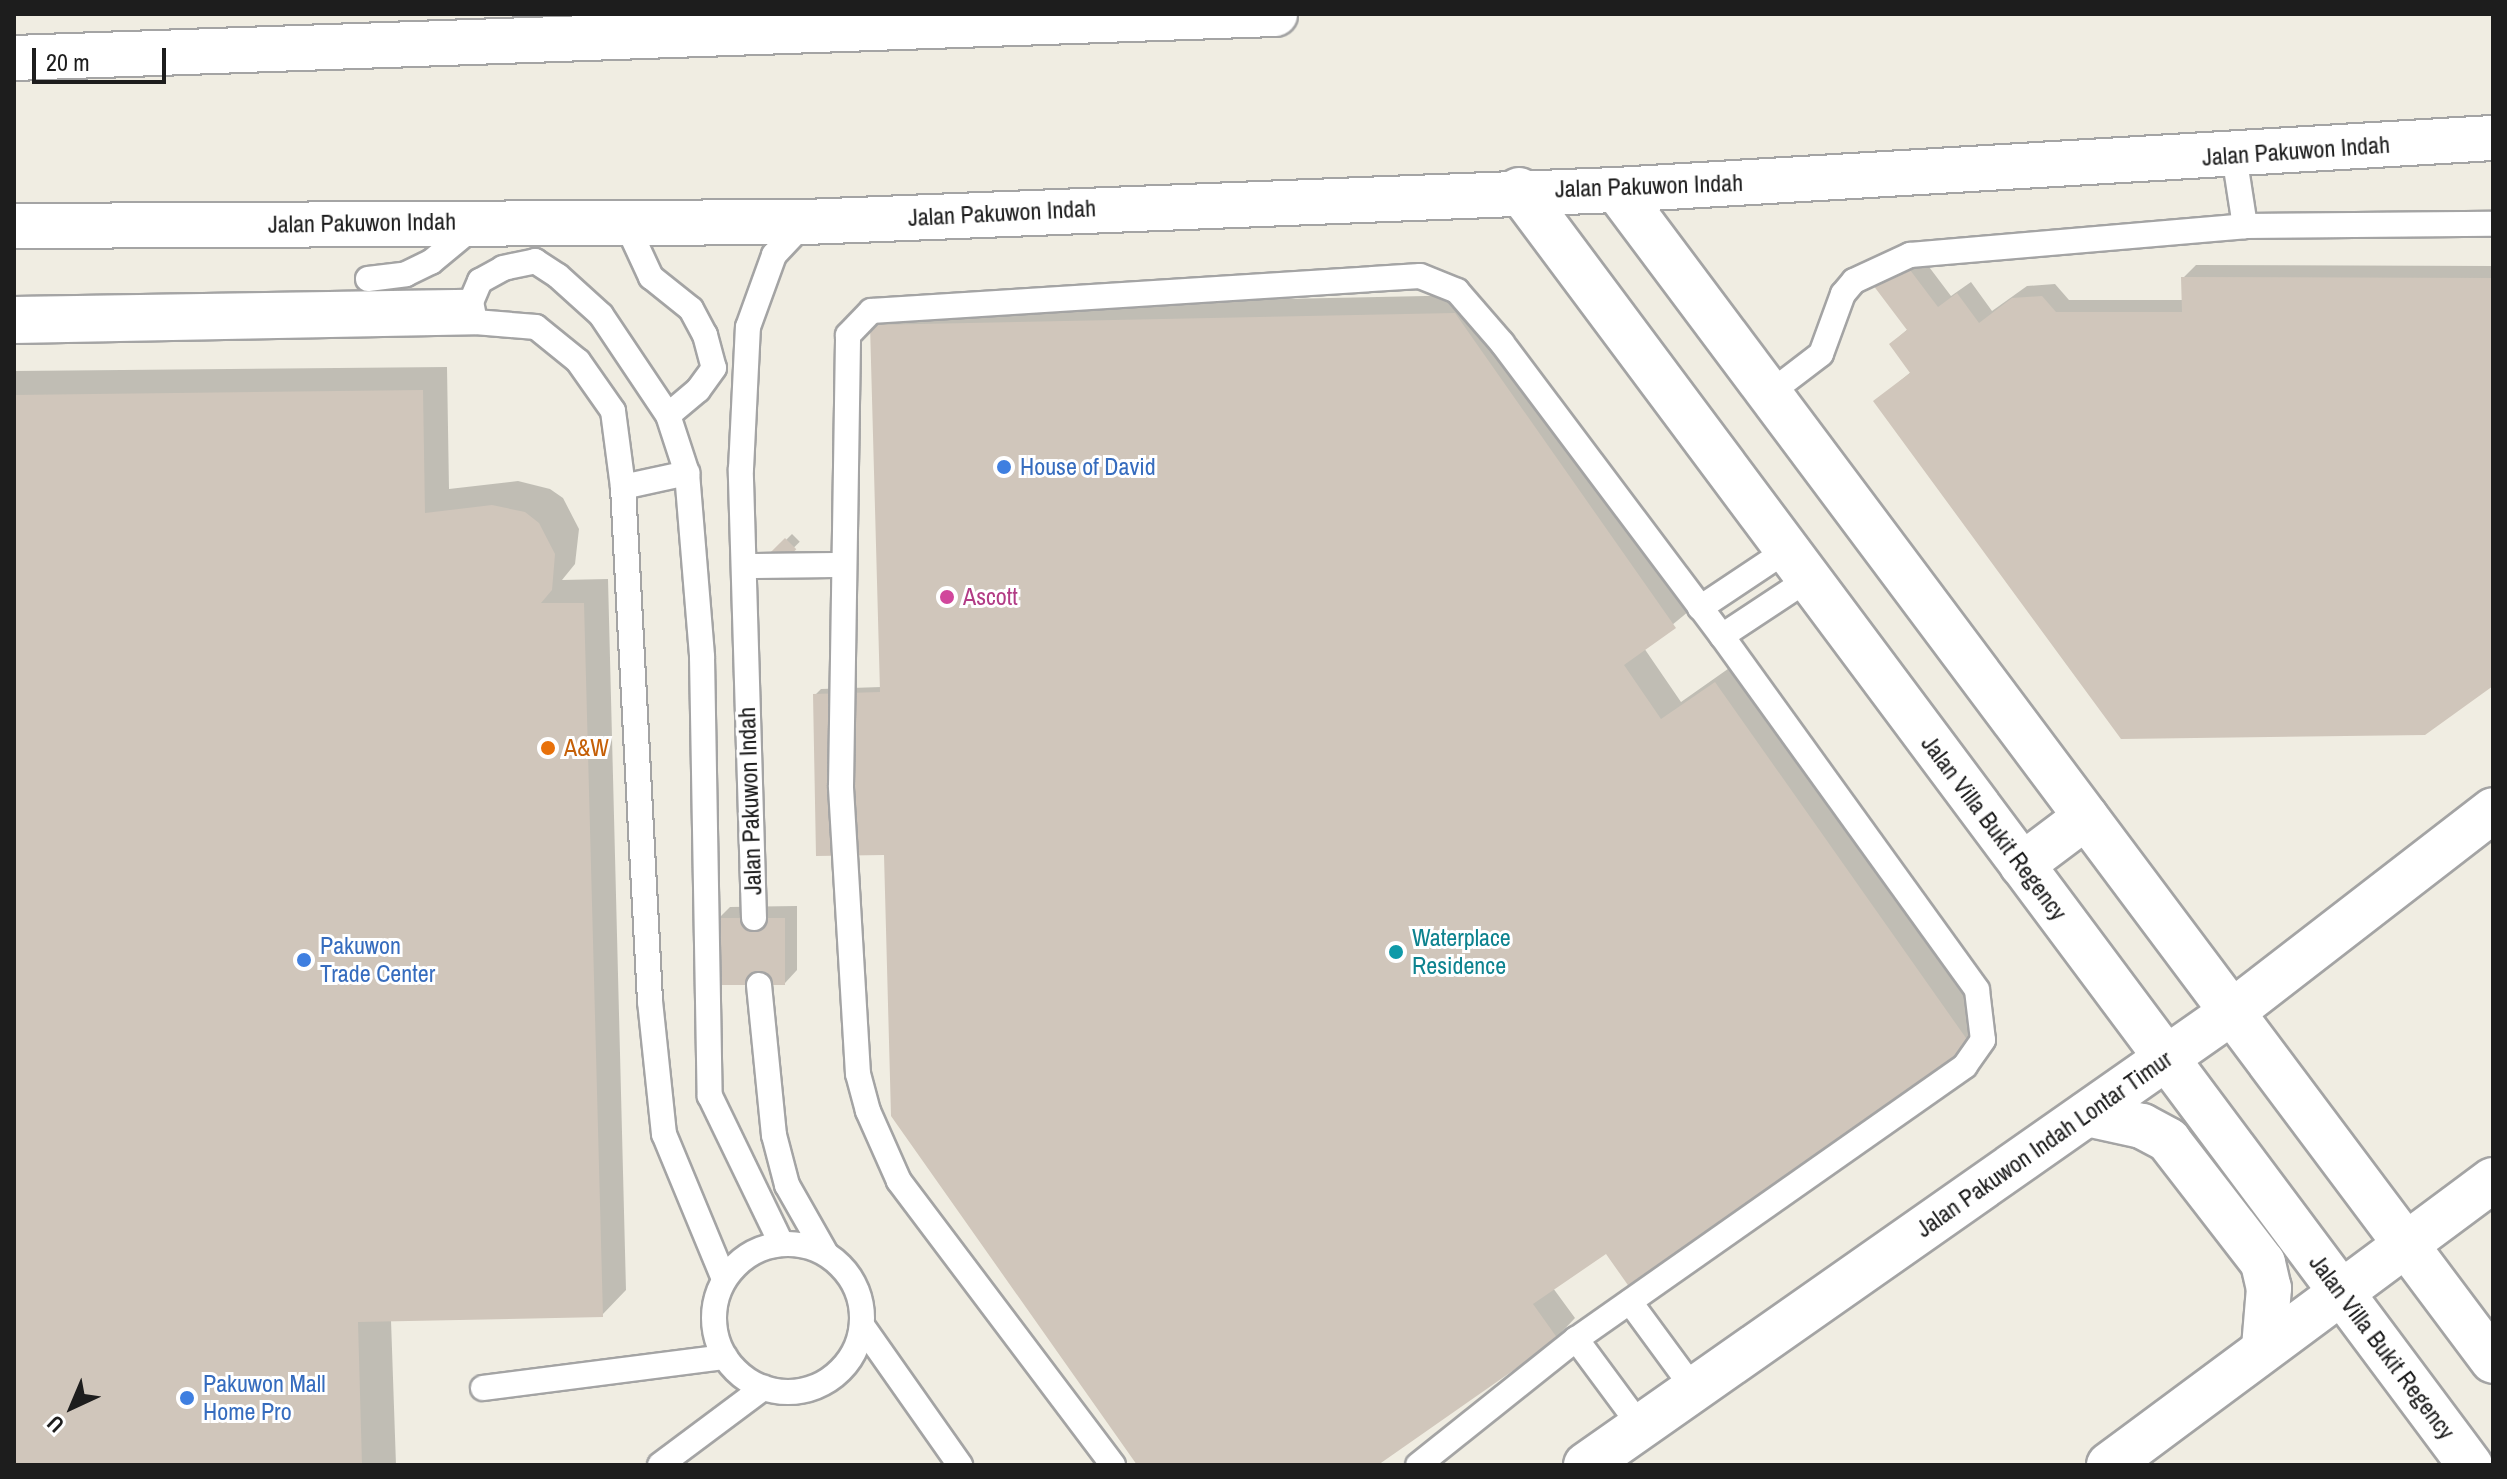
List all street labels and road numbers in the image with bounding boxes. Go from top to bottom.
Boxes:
street label: Jalan Pakuwon Indah [2201,130,2391,172]
street label: Jalan Pakuwon Indah [1554,168,1744,204]
street label: Jalan Pakuwon Indah [907,194,1097,232]
street label: Jalan Pakuwon Indah [268,207,456,239]
street label: Jalan Pakuwon Indah [732,706,768,896]
street label: Jalan Villa Bukit Regency [1915,730,2073,926]
street label: Jalan Pakuwon Indah Lontar Timur [1910,1044,2178,1244]
street label: Jalan Villa Bukit Regency [2303,1249,2461,1445]

